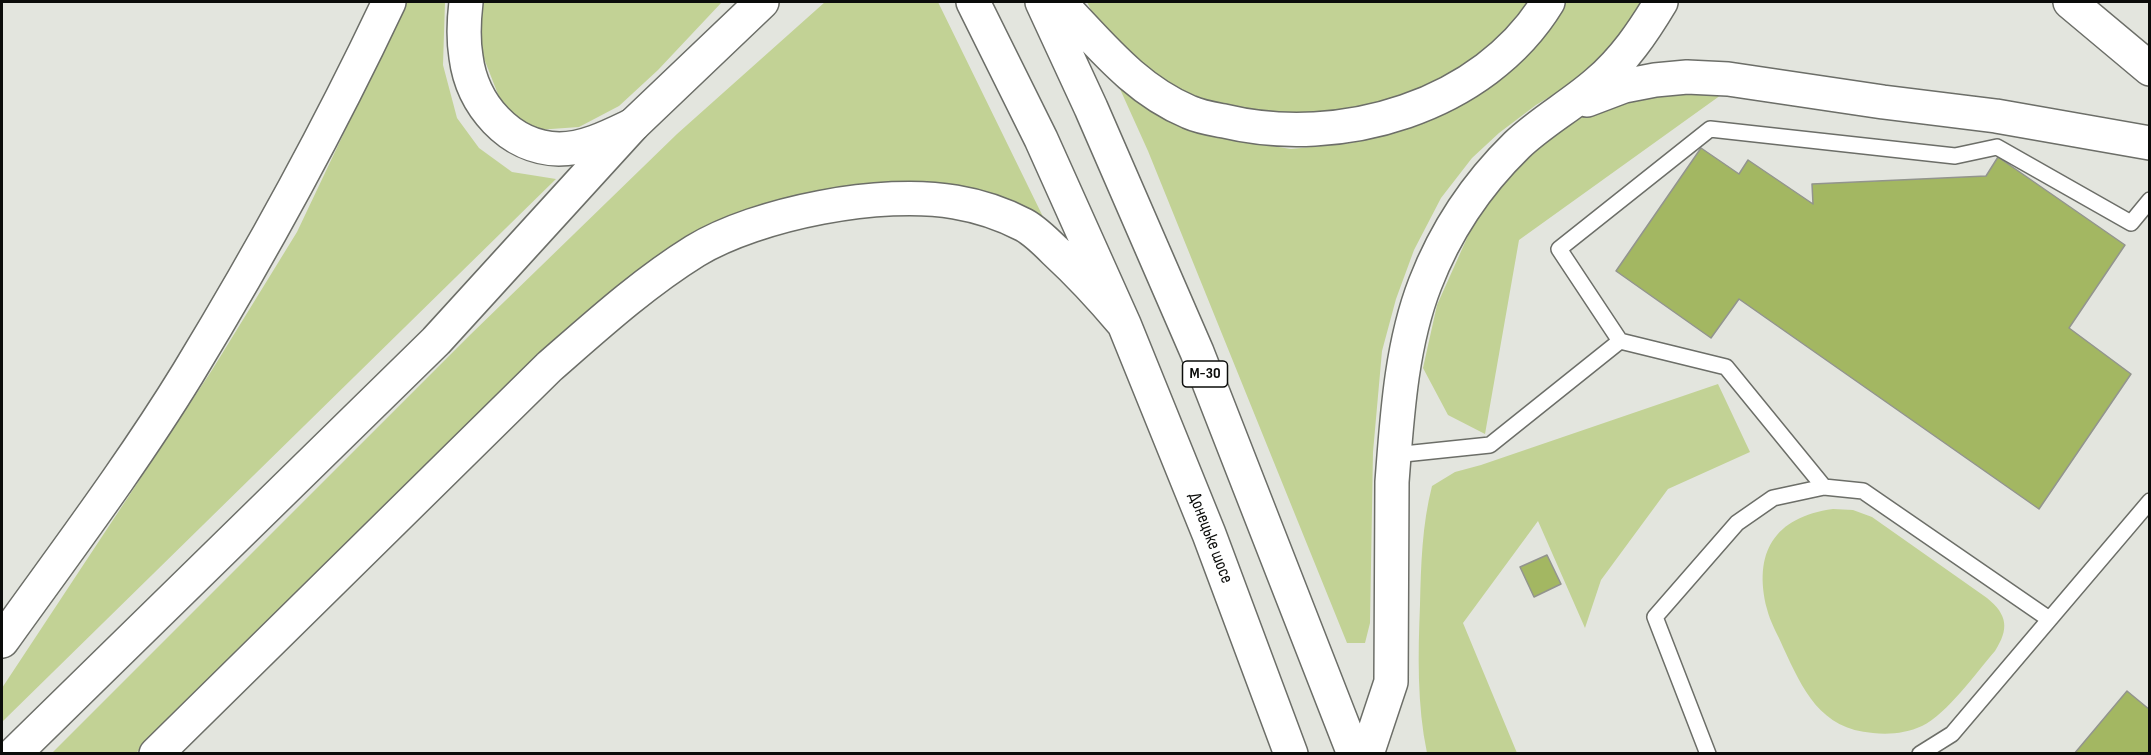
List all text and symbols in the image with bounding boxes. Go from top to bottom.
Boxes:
road number: М-30 [1182,361,1228,387]
street label: Донецьке шосе [1183,490,1237,586]

